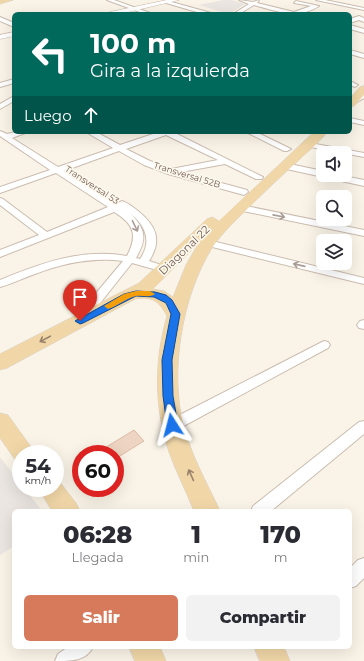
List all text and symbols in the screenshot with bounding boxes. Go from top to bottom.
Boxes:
text: 100 m [90,26,176,60]
icon: left [24,28,76,80]
text: Gira a la izquierda [90,60,250,82]
icon: ahead [80,104,102,126]
text: Luego [24,106,72,125]
map controls [316,146,352,270]
button: sound [316,146,352,182]
street label: Transversal 52B [152,159,222,190]
street label: Transversal 53 [63,163,121,206]
button: search [316,190,352,226]
one-way arrow [273,212,286,220]
one-way arrow [132,220,139,232]
street label: Diagonal 22 [156,222,212,278]
button: layers [316,234,352,270]
one-way arrow [293,260,306,268]
pin [63,280,97,321]
icon: arrive [69,286,91,308]
one-way arrow [39,336,51,343]
position arrow [151,404,193,446]
speed limit sign: 60 [72,445,124,497]
text: 54 [25,454,51,478]
one-way arrow [187,470,194,482]
text: km/h [25,474,51,487]
text: 06:28 [63,520,132,549]
text: 1 [191,520,201,549]
text: 170 [260,520,301,549]
text: Llegada [72,549,124,565]
text: min [183,549,209,565]
text: m [274,549,288,565]
button: Salir [24,595,178,641]
button: Compartir [186,595,340,641]

